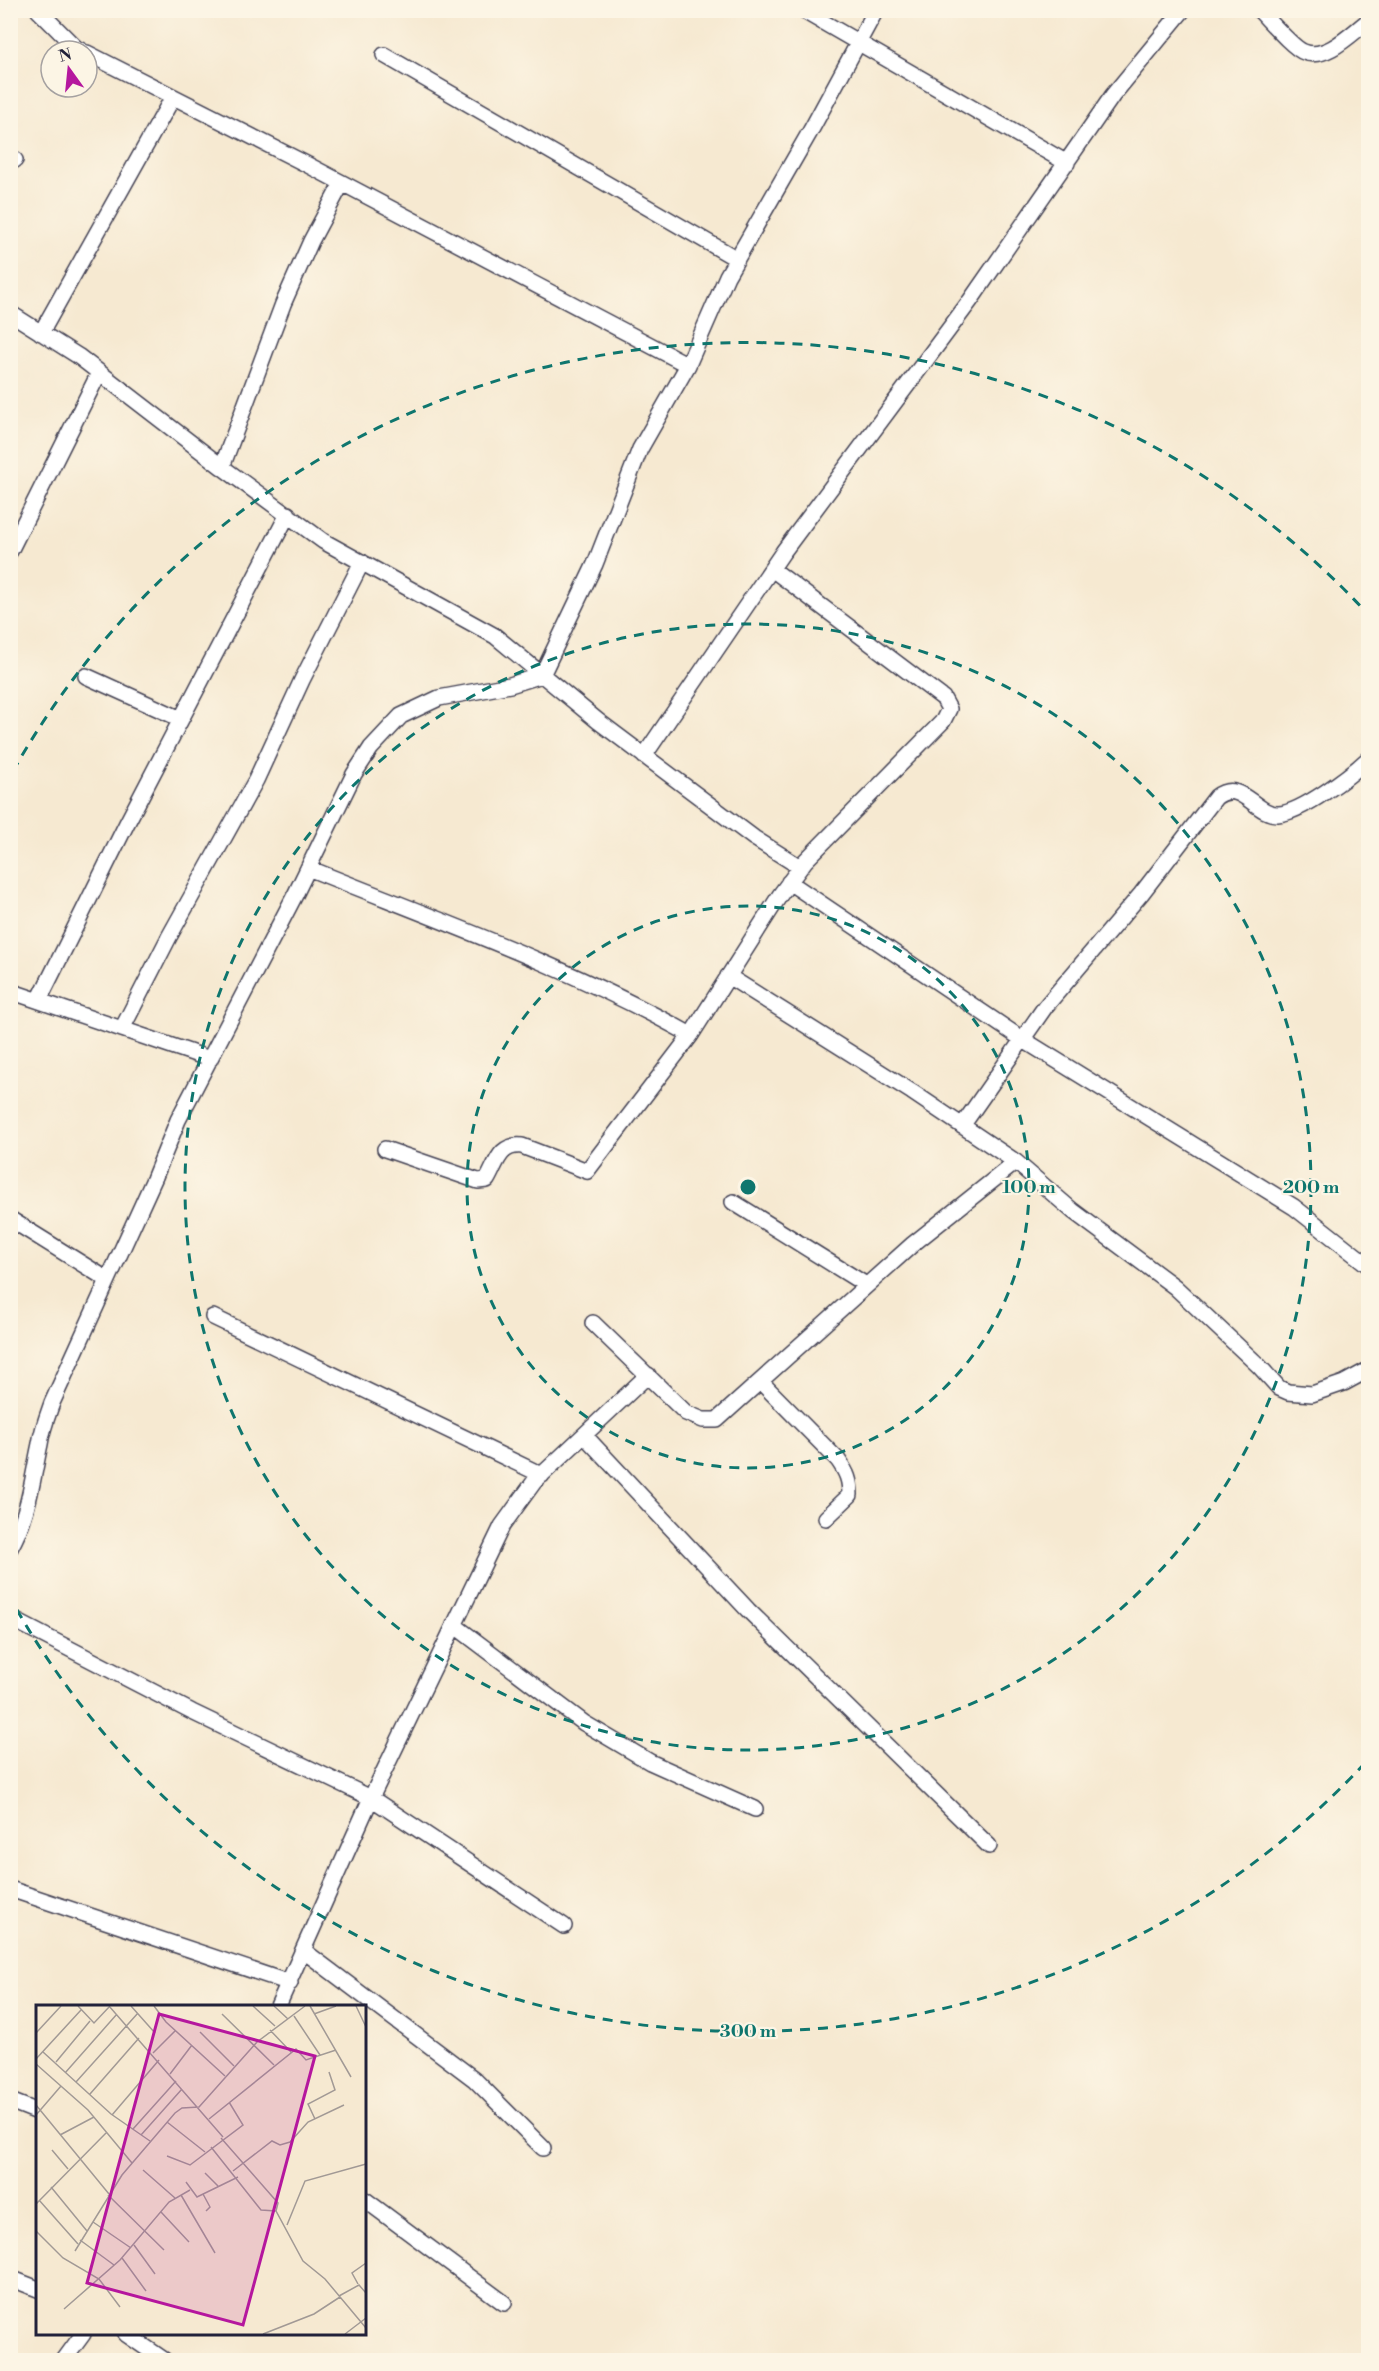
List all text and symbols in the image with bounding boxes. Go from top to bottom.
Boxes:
north arrow [39,39,99,99]
text: N [57,44,74,67]
text: 100 m [1002,1176,1056,1199]
text: 200 m [1283,1176,1340,1199]
centre of rings [738,1177,758,1197]
inset map [36,2005,366,2335]
text: 300 m [720,2020,777,2043]

